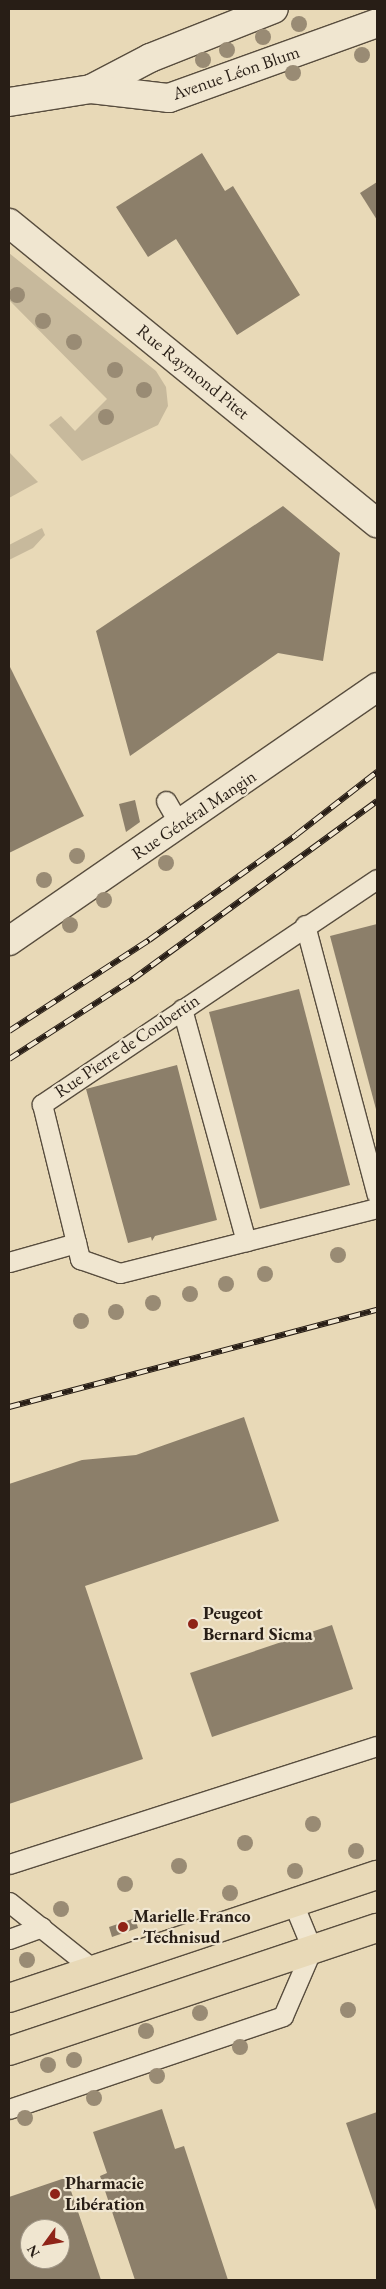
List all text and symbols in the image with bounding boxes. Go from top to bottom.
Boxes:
street label: Avenue Léon Blum [170,41,302,105]
street label: Rue Raymond Pitet [132,320,254,424]
street label: Rue Général Mangin [128,766,260,864]
street label: Rue Pierre de Coubertin [51,990,203,1102]
place label: Peugeot Bernard Sicma [203,1603,313,1646]
marker: Peugeot Bernard Sicma [187,1618,199,1630]
place label: Marielle Franco - Technisud [133,1906,251,1948]
marker: Marielle Franco - Technisud [117,1921,129,1933]
place label: Pharmacie Libération [65,2173,145,2216]
marker: Pharmacie Libération [49,2188,61,2200]
north arrow [20,2219,70,2269]
text: N [22,2242,44,2261]

